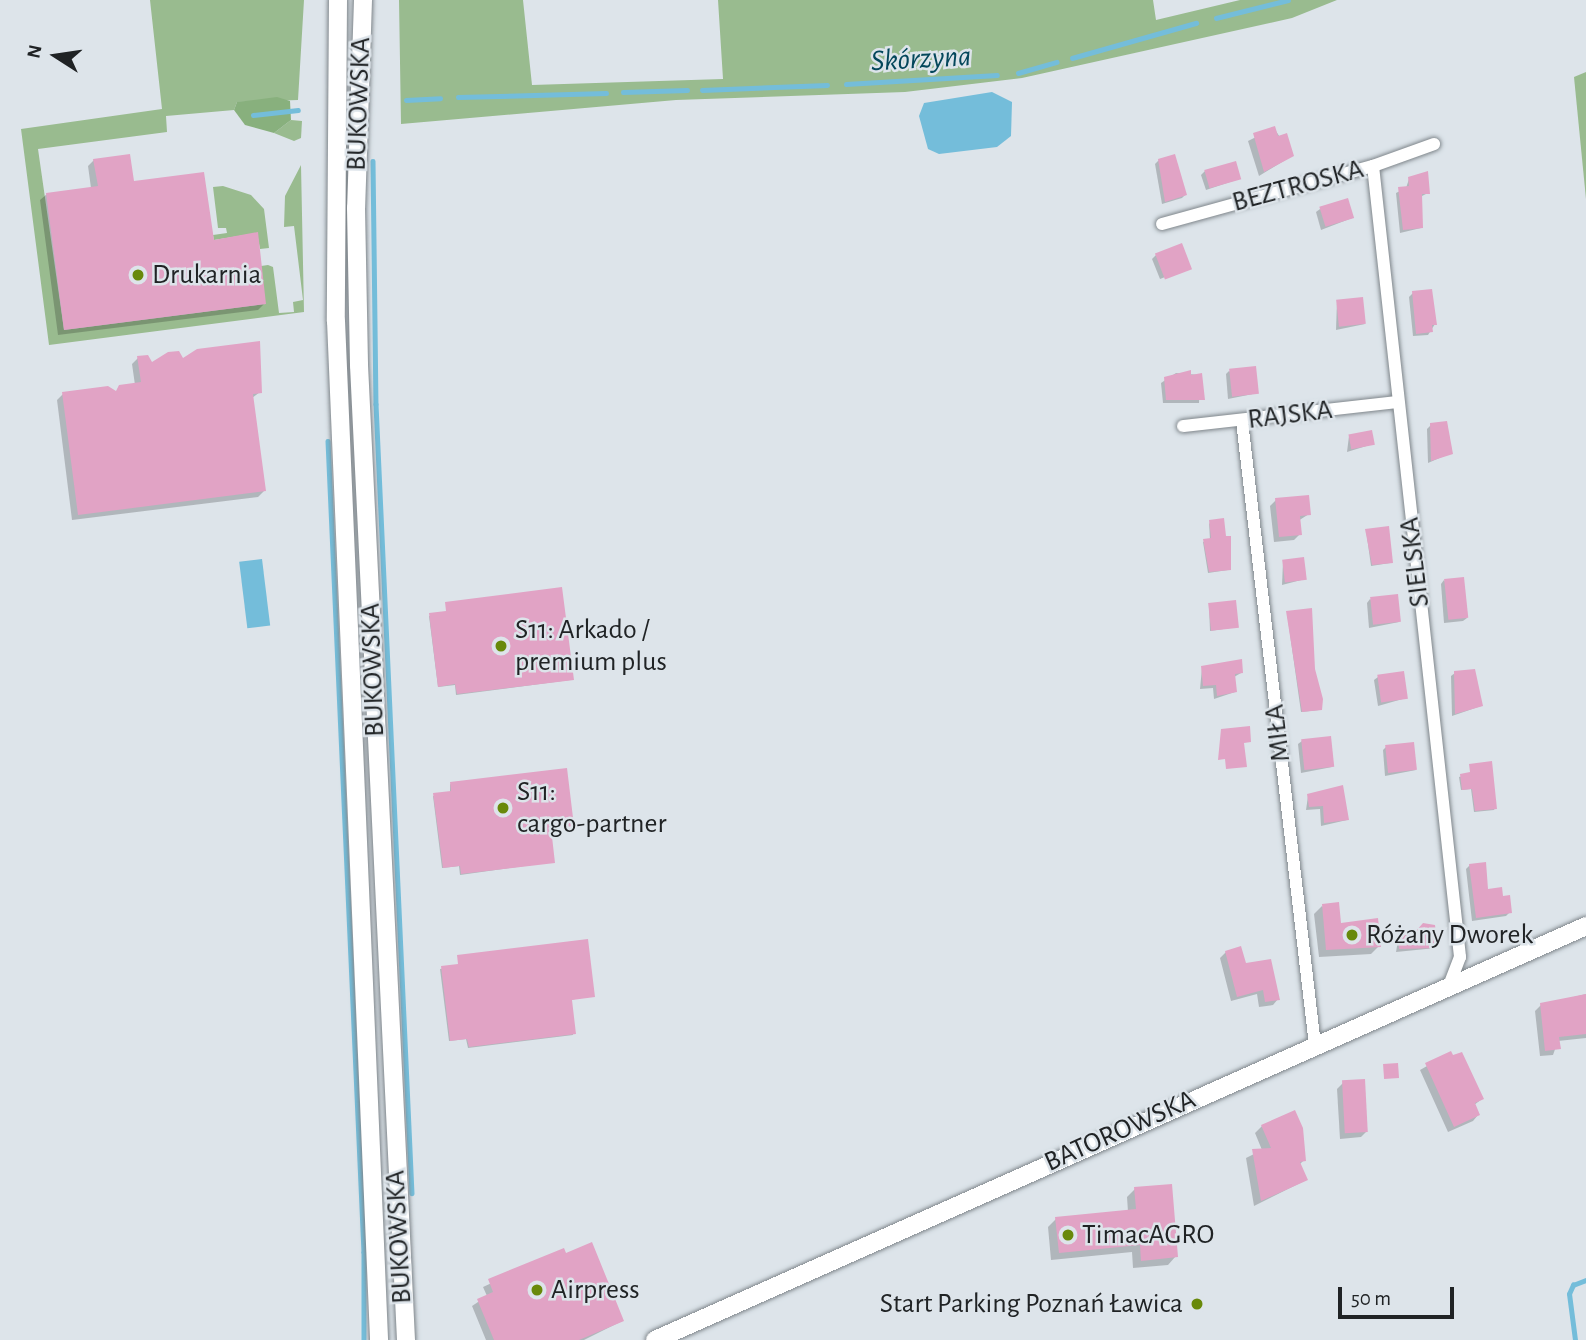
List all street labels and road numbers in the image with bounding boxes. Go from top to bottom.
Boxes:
street label: BUKOWSKA [340,37,378,171]
street label: BEZTROSKA [1229,152,1367,220]
street label: RAJSKA [1246,393,1334,437]
street label: SIELSKA [1393,515,1437,609]
street label: BUKOWSKA [354,603,392,737]
street label: MIŁA [1258,702,1298,764]
street label: BATOROWSKA [1039,1083,1201,1179]
street label: BUKOWSKA [379,1169,419,1305]

